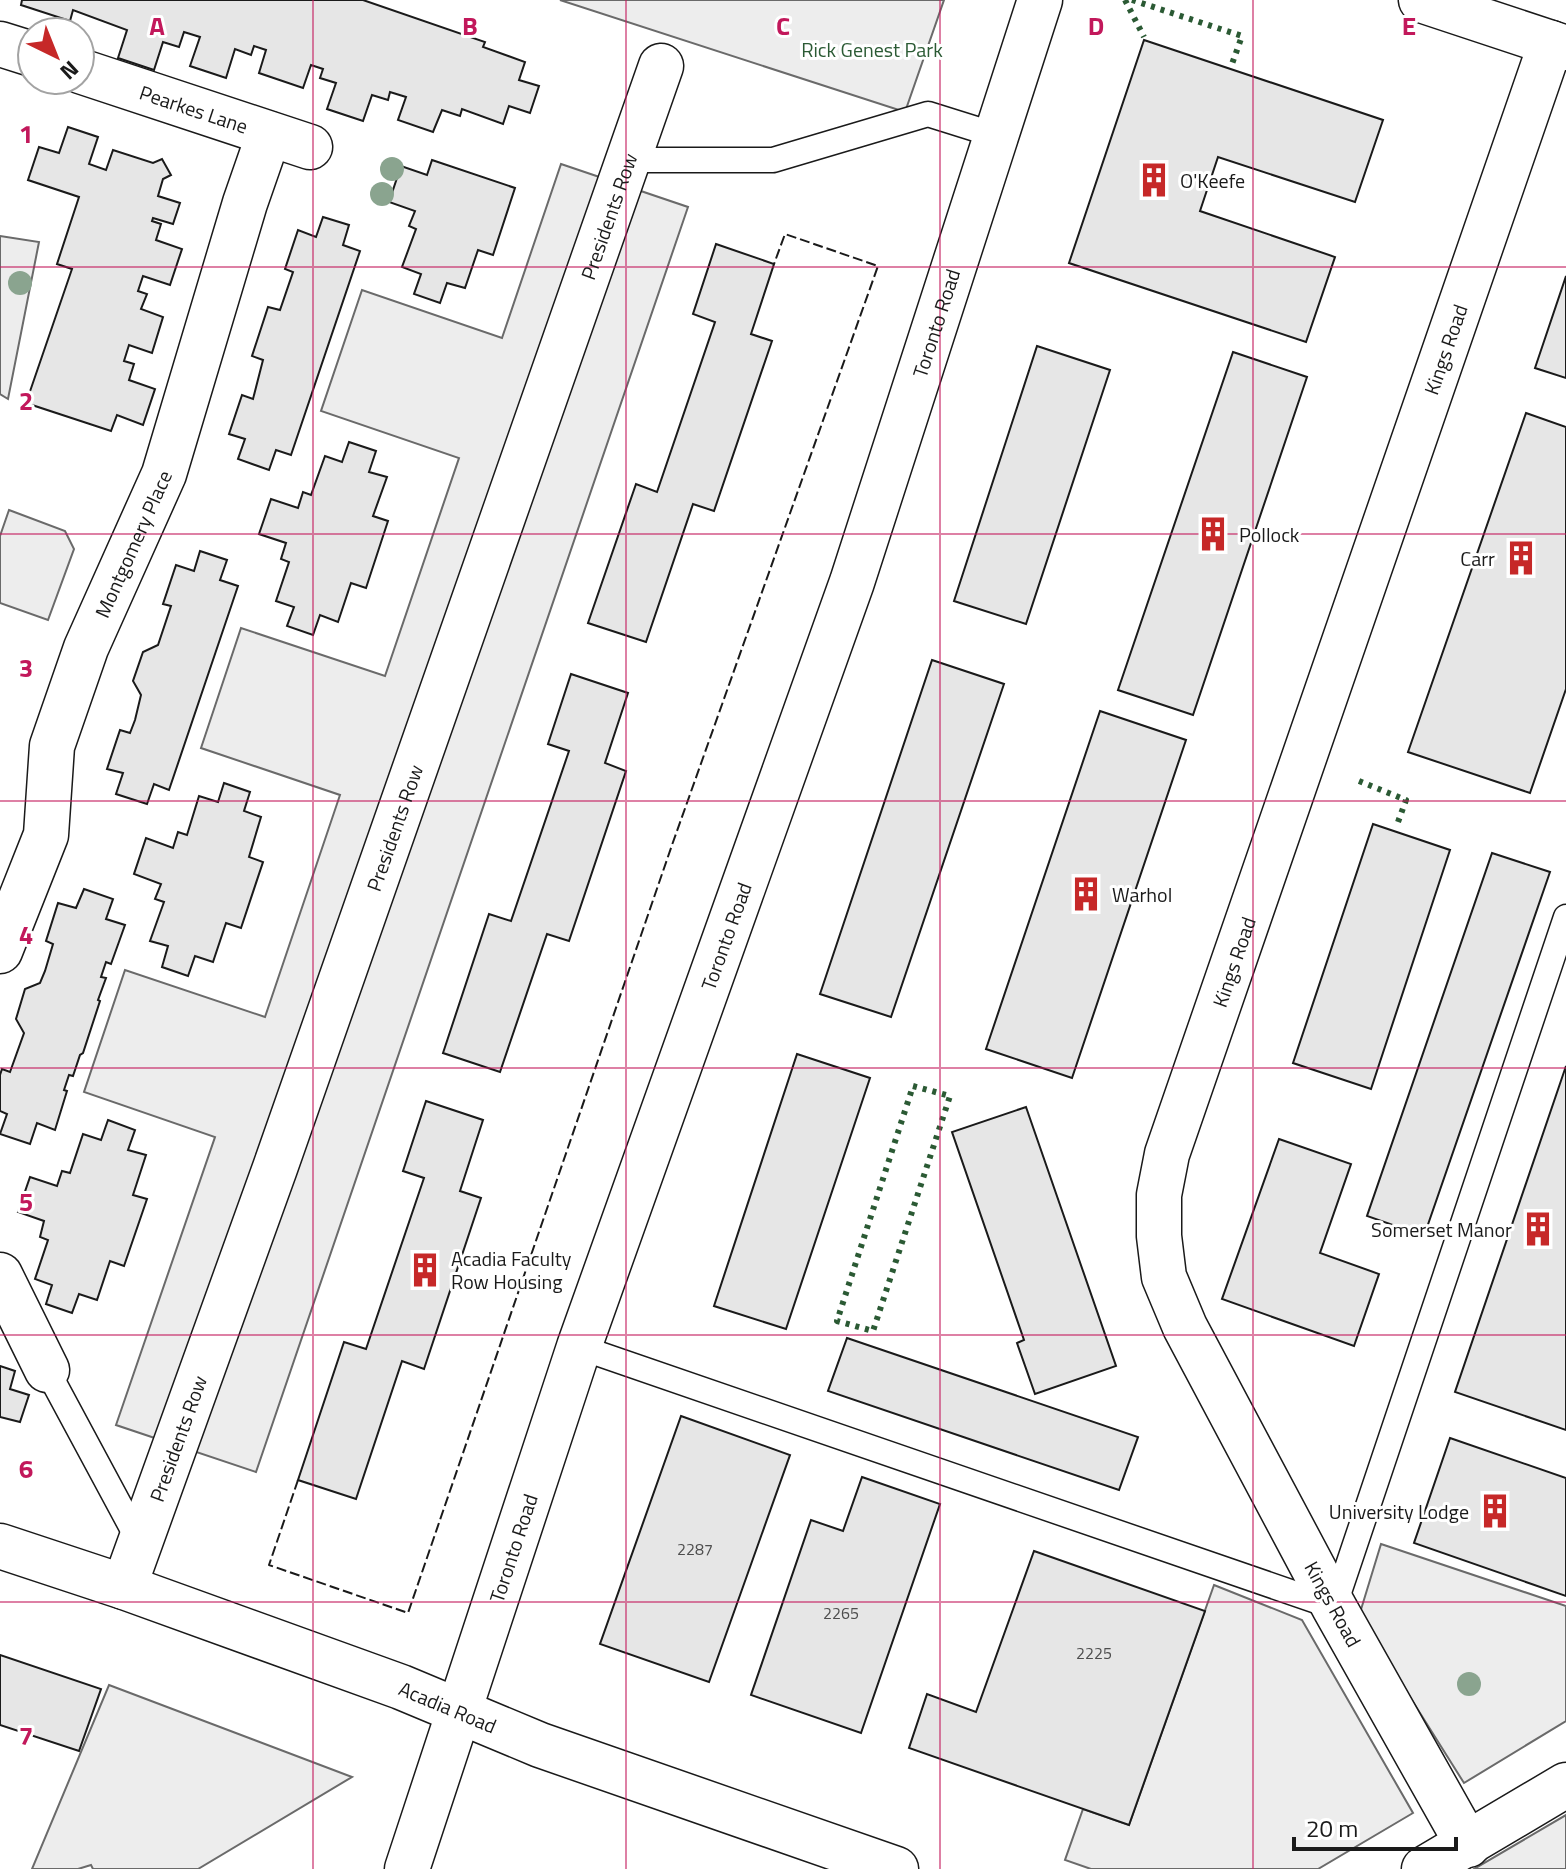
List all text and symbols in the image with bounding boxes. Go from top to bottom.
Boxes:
text: A [149,6,165,45]
text: B [462,6,478,45]
text: C [776,6,790,45]
text: D [1088,6,1104,45]
text: E [1402,6,1416,45]
north arrow [16,16,96,96]
park label: Rick Genest Park [801,34,943,65]
text: N [52,53,87,88]
street label: Pearkes Lane [136,76,252,141]
text: 1 [19,114,33,153]
street label: Presidents Row [572,148,645,284]
building icon: O'Keefe [1135,161,1173,199]
place label: O'Keefe [1180,165,1245,196]
street label: Toronto Road [904,265,968,381]
street label: Kings Road [1415,300,1475,399]
text: 2 [19,381,33,420]
street label: Montgomery Place [86,465,179,623]
building icon: Pollock [1194,515,1232,553]
place label: Pollock [1239,519,1300,550]
building icon: Carr [1502,539,1540,577]
place label: Carr [1460,543,1495,574]
text: 3 [19,648,33,687]
street label: Presidents Row [358,760,431,895]
building icon: Warhol [1067,875,1105,913]
street label: Toronto Road [692,878,759,994]
place label: Warhol [1112,879,1172,910]
street label: Kings Road [1203,912,1263,1011]
text: 4 [19,915,33,954]
text: 5 [19,1182,33,1221]
building icon: Somerset Manor [1519,1210,1557,1248]
place label: Somerset Manor [1371,1214,1512,1245]
place label: Acadia Faculty Row Housing [451,1243,572,1297]
building icon: Acadia Faculty Row Housing [406,1251,444,1289]
street label: Presidents Row [141,1371,215,1506]
text: 6 [19,1449,33,1488]
street label: Toronto Road [480,1490,545,1606]
building icon: University Lodge [1476,1492,1514,1530]
place label: University Lodge [1329,1496,1469,1527]
house number: 2287 [677,1537,713,1561]
street label: Kings Road [1297,1555,1369,1653]
house number: 2265 [823,1601,859,1625]
house number: 2225 [1076,1641,1112,1665]
street label: Acadia Road [394,1672,502,1741]
text: 7 [19,1716,33,1755]
scale bar [1294,1801,1456,1851]
text: 20 m [1306,1810,1358,1846]

